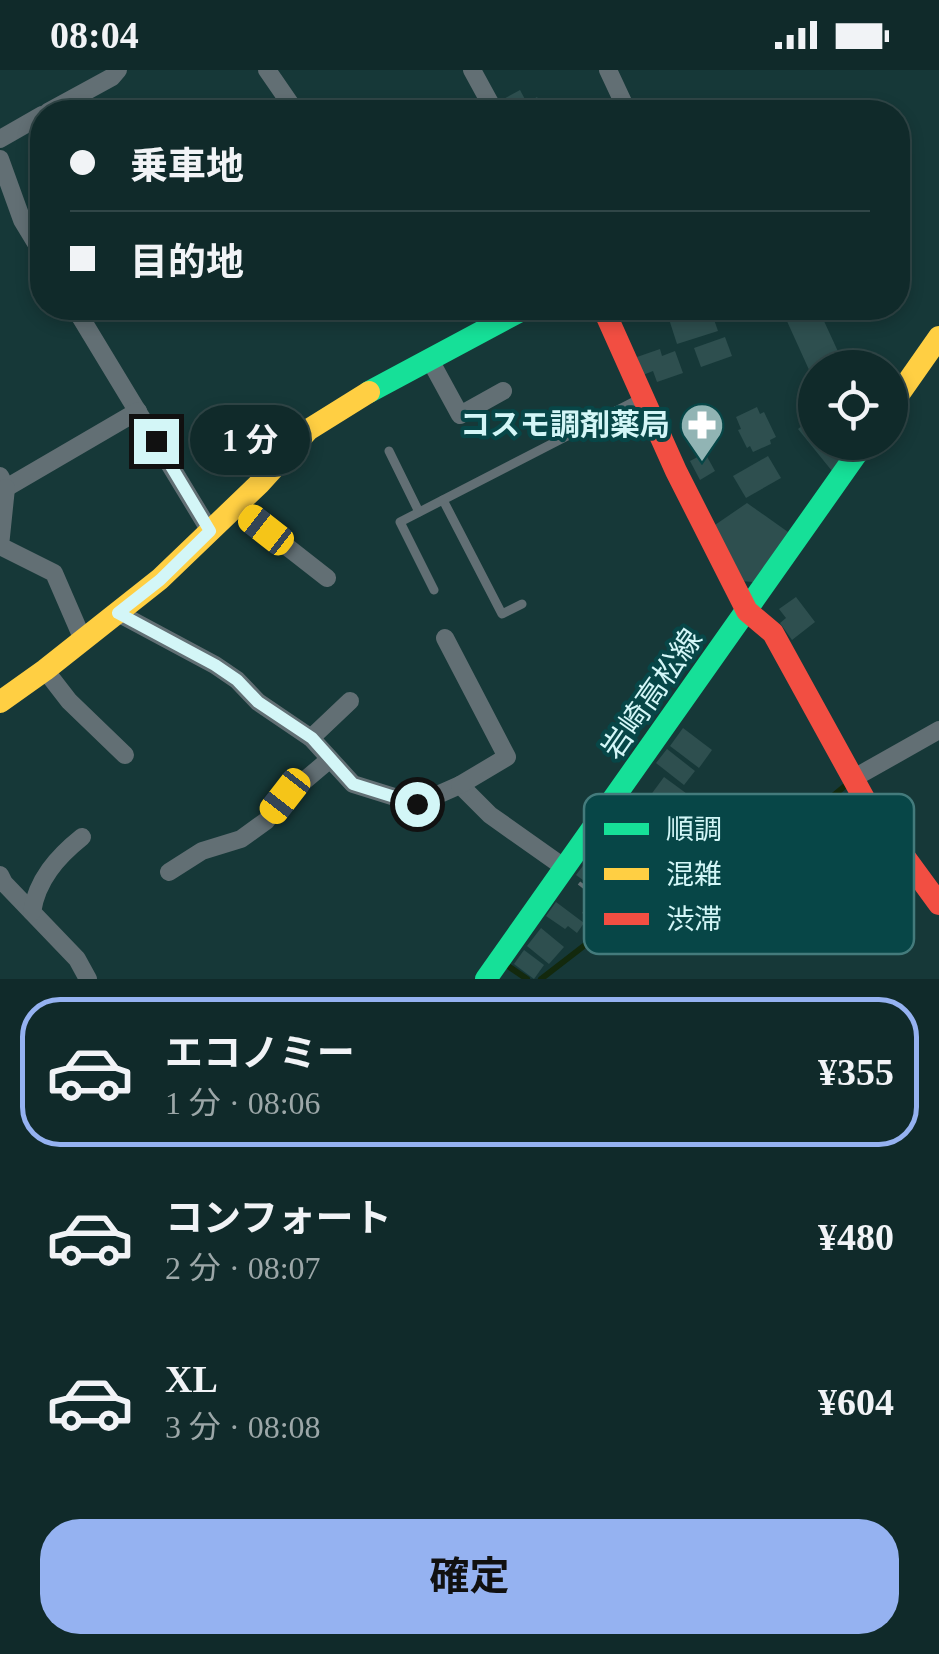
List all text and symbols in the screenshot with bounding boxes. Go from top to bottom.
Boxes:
text: 08:04 [50,14,139,56]
text: 乗車地 [130,145,244,187]
text: 目的地 [130,241,244,283]
map controls [798,350,908,460]
button: locate [798,350,908,460]
pharmacy icon: コスモ調剤薬局 [679,402,725,463]
callout: 1 分 [191,406,311,476]
place label: コスモ調剤薬局 [460,408,670,441]
route end [134,419,179,464]
text: 1 分 [222,422,278,458]
car [233,500,299,560]
street label: 岩崎高松線 [595,623,708,765]
car [255,763,315,829]
route start [395,782,440,827]
legend [584,794,914,954]
text: 順調 [666,814,722,845]
text: 混雑 [666,859,722,890]
text: 渋滞 [666,904,722,935]
icon: car [45,1027,135,1117]
text: エコノミー [165,1032,355,1074]
text: ¥355 [818,1051,894,1093]
text: 1 分 · 08:06 [165,1085,321,1121]
icon: car [45,1192,135,1282]
text: コンフォート [165,1197,392,1239]
text: ¥480 [818,1216,894,1258]
text: 2 分 · 08:07 [165,1250,321,1286]
icon: car [45,1357,135,1447]
text: XL [165,1358,218,1400]
text: ¥604 [818,1381,894,1423]
text: 3 分 · 08:08 [165,1409,321,1445]
button: 確定 [40,1519,899,1634]

